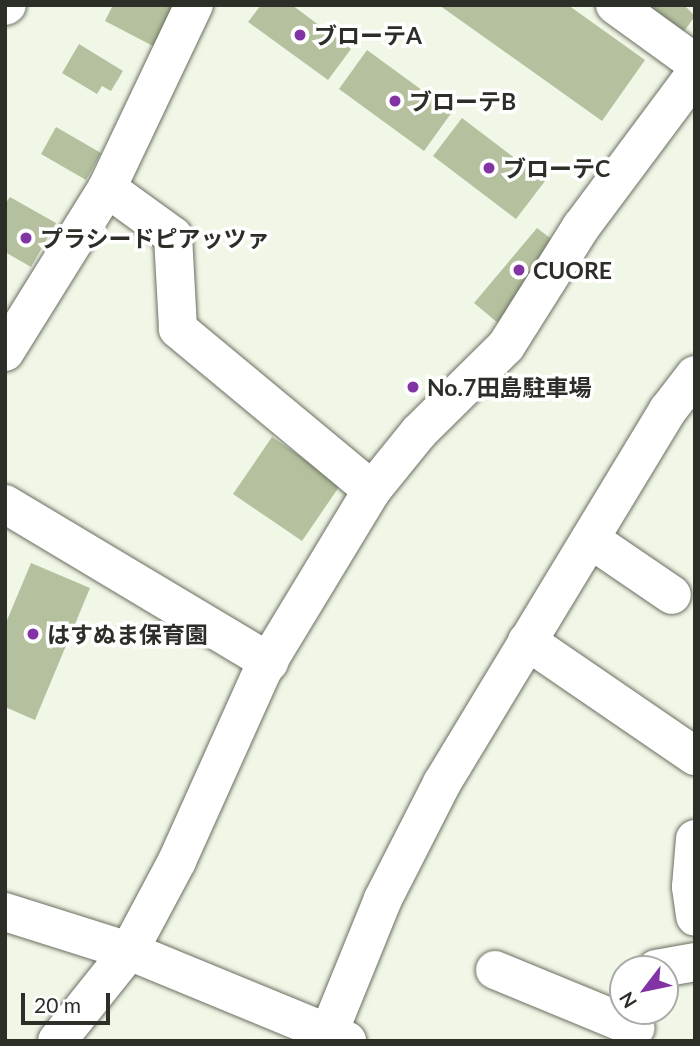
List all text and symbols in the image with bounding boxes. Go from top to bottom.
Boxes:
place label: ブローテA [314,21,422,49]
marker: ブローテA [292,27,308,43]
place label: ブローテB [409,87,516,115]
marker: ブローテB [387,93,403,109]
place label: ブローテC [503,154,610,182]
marker: ブローテC [481,160,497,176]
place label: プラシードピアッツァ [40,224,270,252]
marker: プラシードピアッツァ [18,230,34,246]
place label: CUORE [533,256,612,284]
marker: CUORE [511,262,527,278]
place label: No.7田島駐車場 [427,373,591,401]
marker: No.7田島駐車場 [405,379,421,395]
place label: はすぬま保育園 [47,620,208,648]
marker: はすぬま保育園 [25,626,41,642]
north arrow [609,955,679,1025]
scale bar [24,979,114,1023]
text: N [614,988,641,1013]
text: 20 m [34,992,81,1017]

